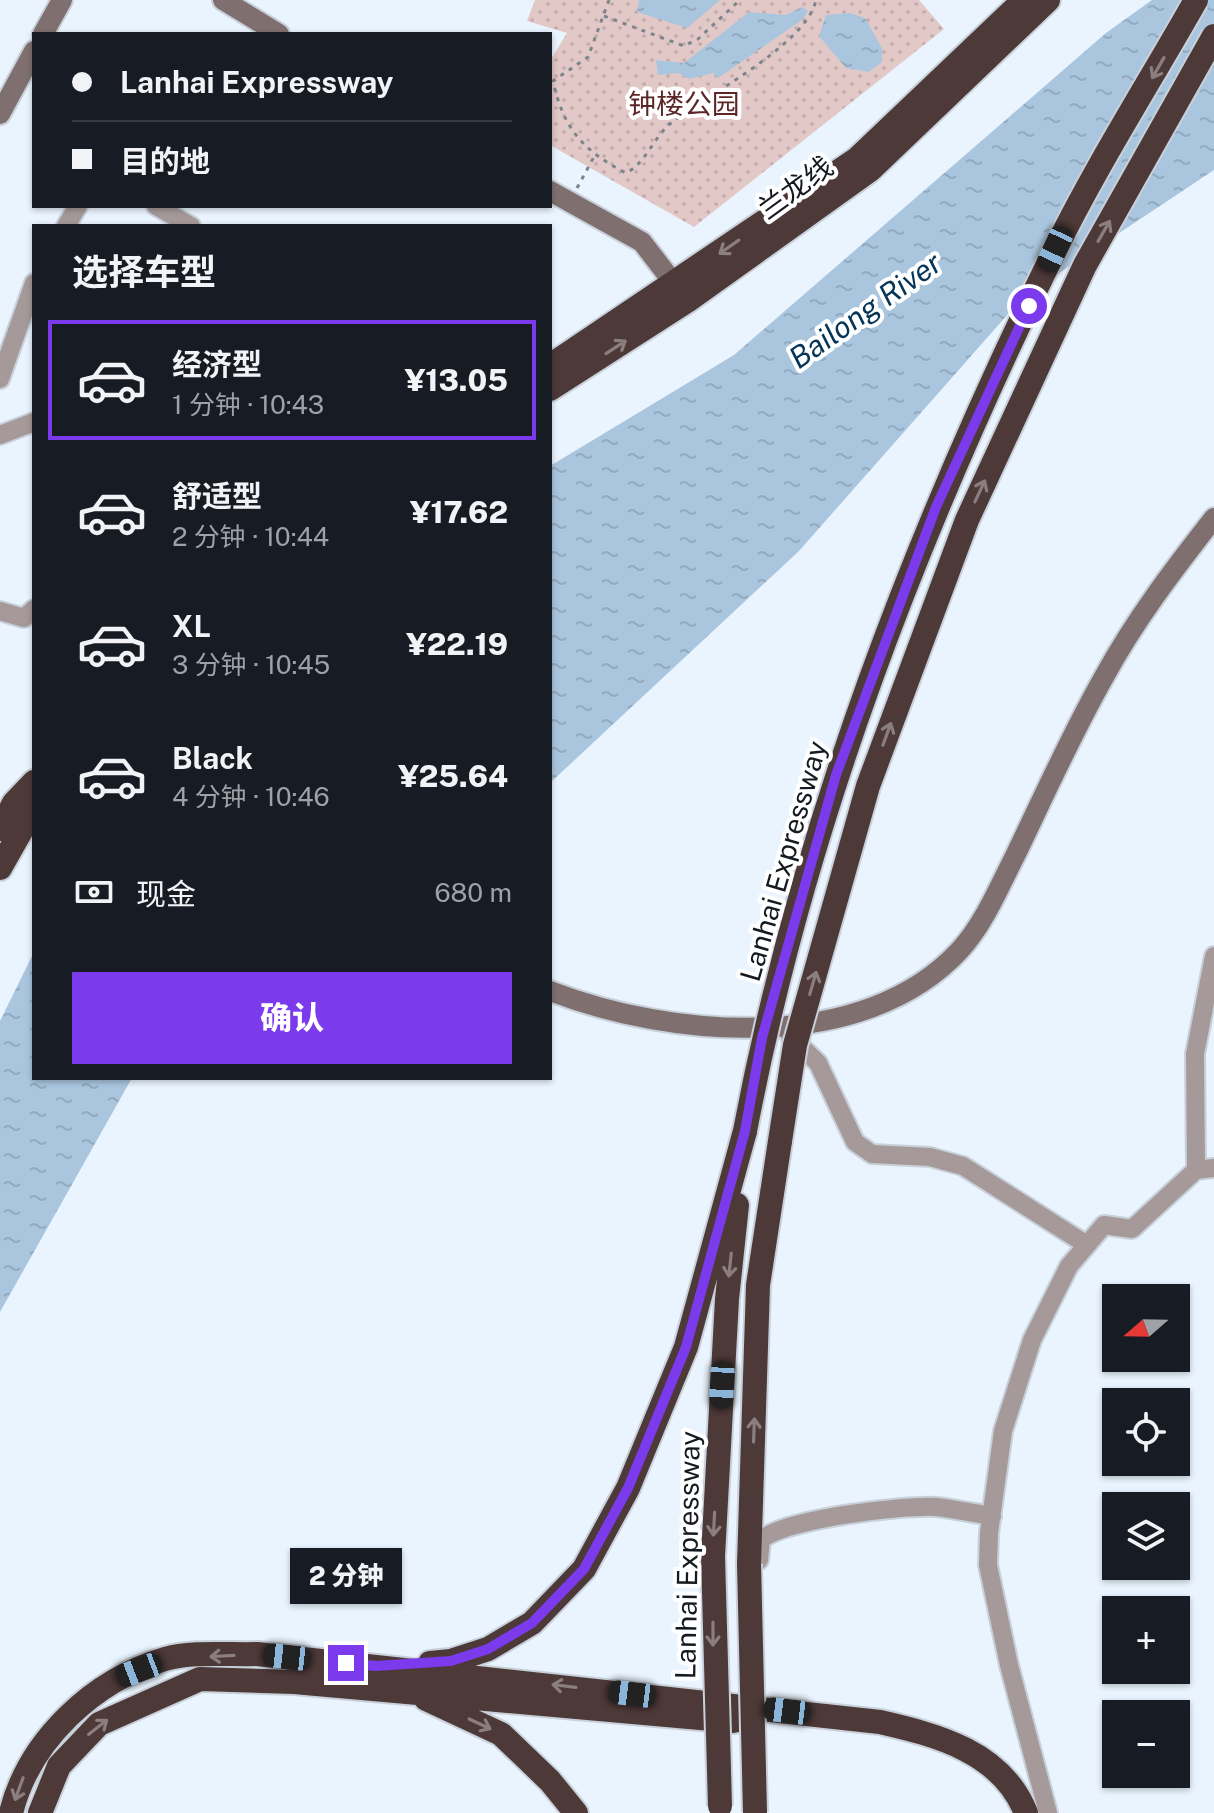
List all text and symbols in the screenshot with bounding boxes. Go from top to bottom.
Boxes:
one-way arrow [1150,56,1166,79]
text: Lanhai Expressway [120,64,393,100]
park label: 钟楼公园 [628,87,740,120]
text: 目的地 [120,143,210,179]
street label: 兰龙线 [751,149,839,225]
one-way arrow [1096,220,1112,243]
car [1034,222,1076,276]
one-way arrow [718,239,740,255]
water label: Bailong River [782,244,949,376]
text: 选择车型 [72,251,216,293]
route start [1011,288,1047,324]
one-way arrow [604,338,626,355]
icon: car [76,344,148,416]
text: 经济型 [172,346,262,382]
text: ¥13.05 [405,362,508,398]
text: 1 分钟 · 10:43 [172,389,324,420]
icon: car [76,476,148,548]
text: 舒适型 [172,478,262,514]
one-way arrow [973,479,988,503]
text: ¥17.62 [410,494,508,530]
text: 2 分钟 · 10:44 [172,521,329,552]
icon: car [76,608,148,680]
text: XL [172,608,211,644]
text: ¥22.19 [406,626,508,662]
text: 3 分钟 · 10:45 [172,649,330,680]
one-way arrow [881,722,895,747]
street label: Lanhai Expressway [733,737,833,985]
icon: car [76,740,148,812]
text: Black [172,740,253,776]
text: ¥25.64 [398,758,508,794]
text: 4 分钟 · 10:46 [172,781,330,812]
icon: cash [72,870,116,914]
text: 现金 [136,876,196,912]
text: 680 m [435,877,512,908]
one-way arrow [806,970,821,996]
button: 确认 [72,972,512,1064]
one-way arrow [723,1251,738,1278]
north arrow [1102,1284,1190,1372]
map controls [1102,1284,1190,1788]
car [709,1360,735,1410]
button: locate [1102,1388,1190,1476]
one-way arrow [746,1417,761,1444]
street label: Lanhai Expressway [668,1430,706,1680]
button: layers [1102,1492,1190,1580]
one-way arrow [707,1510,722,1537]
callout: 2 分钟 [290,1547,402,1603]
text: 2 分钟 [309,1560,383,1591]
button: + [1102,1596,1190,1684]
one-way arrow [705,1620,721,1647]
car [262,1643,312,1671]
route end [328,1645,364,1681]
one-way arrow [209,1648,236,1663]
car [112,1650,166,1690]
one-way arrow [551,1678,578,1693]
car [607,1679,657,1709]
car [762,1696,812,1726]
button: − [1102,1700,1190,1788]
one-way arrow [468,1717,492,1732]
one-way arrow [88,1719,109,1737]
one-way arrow [11,1776,25,1801]

